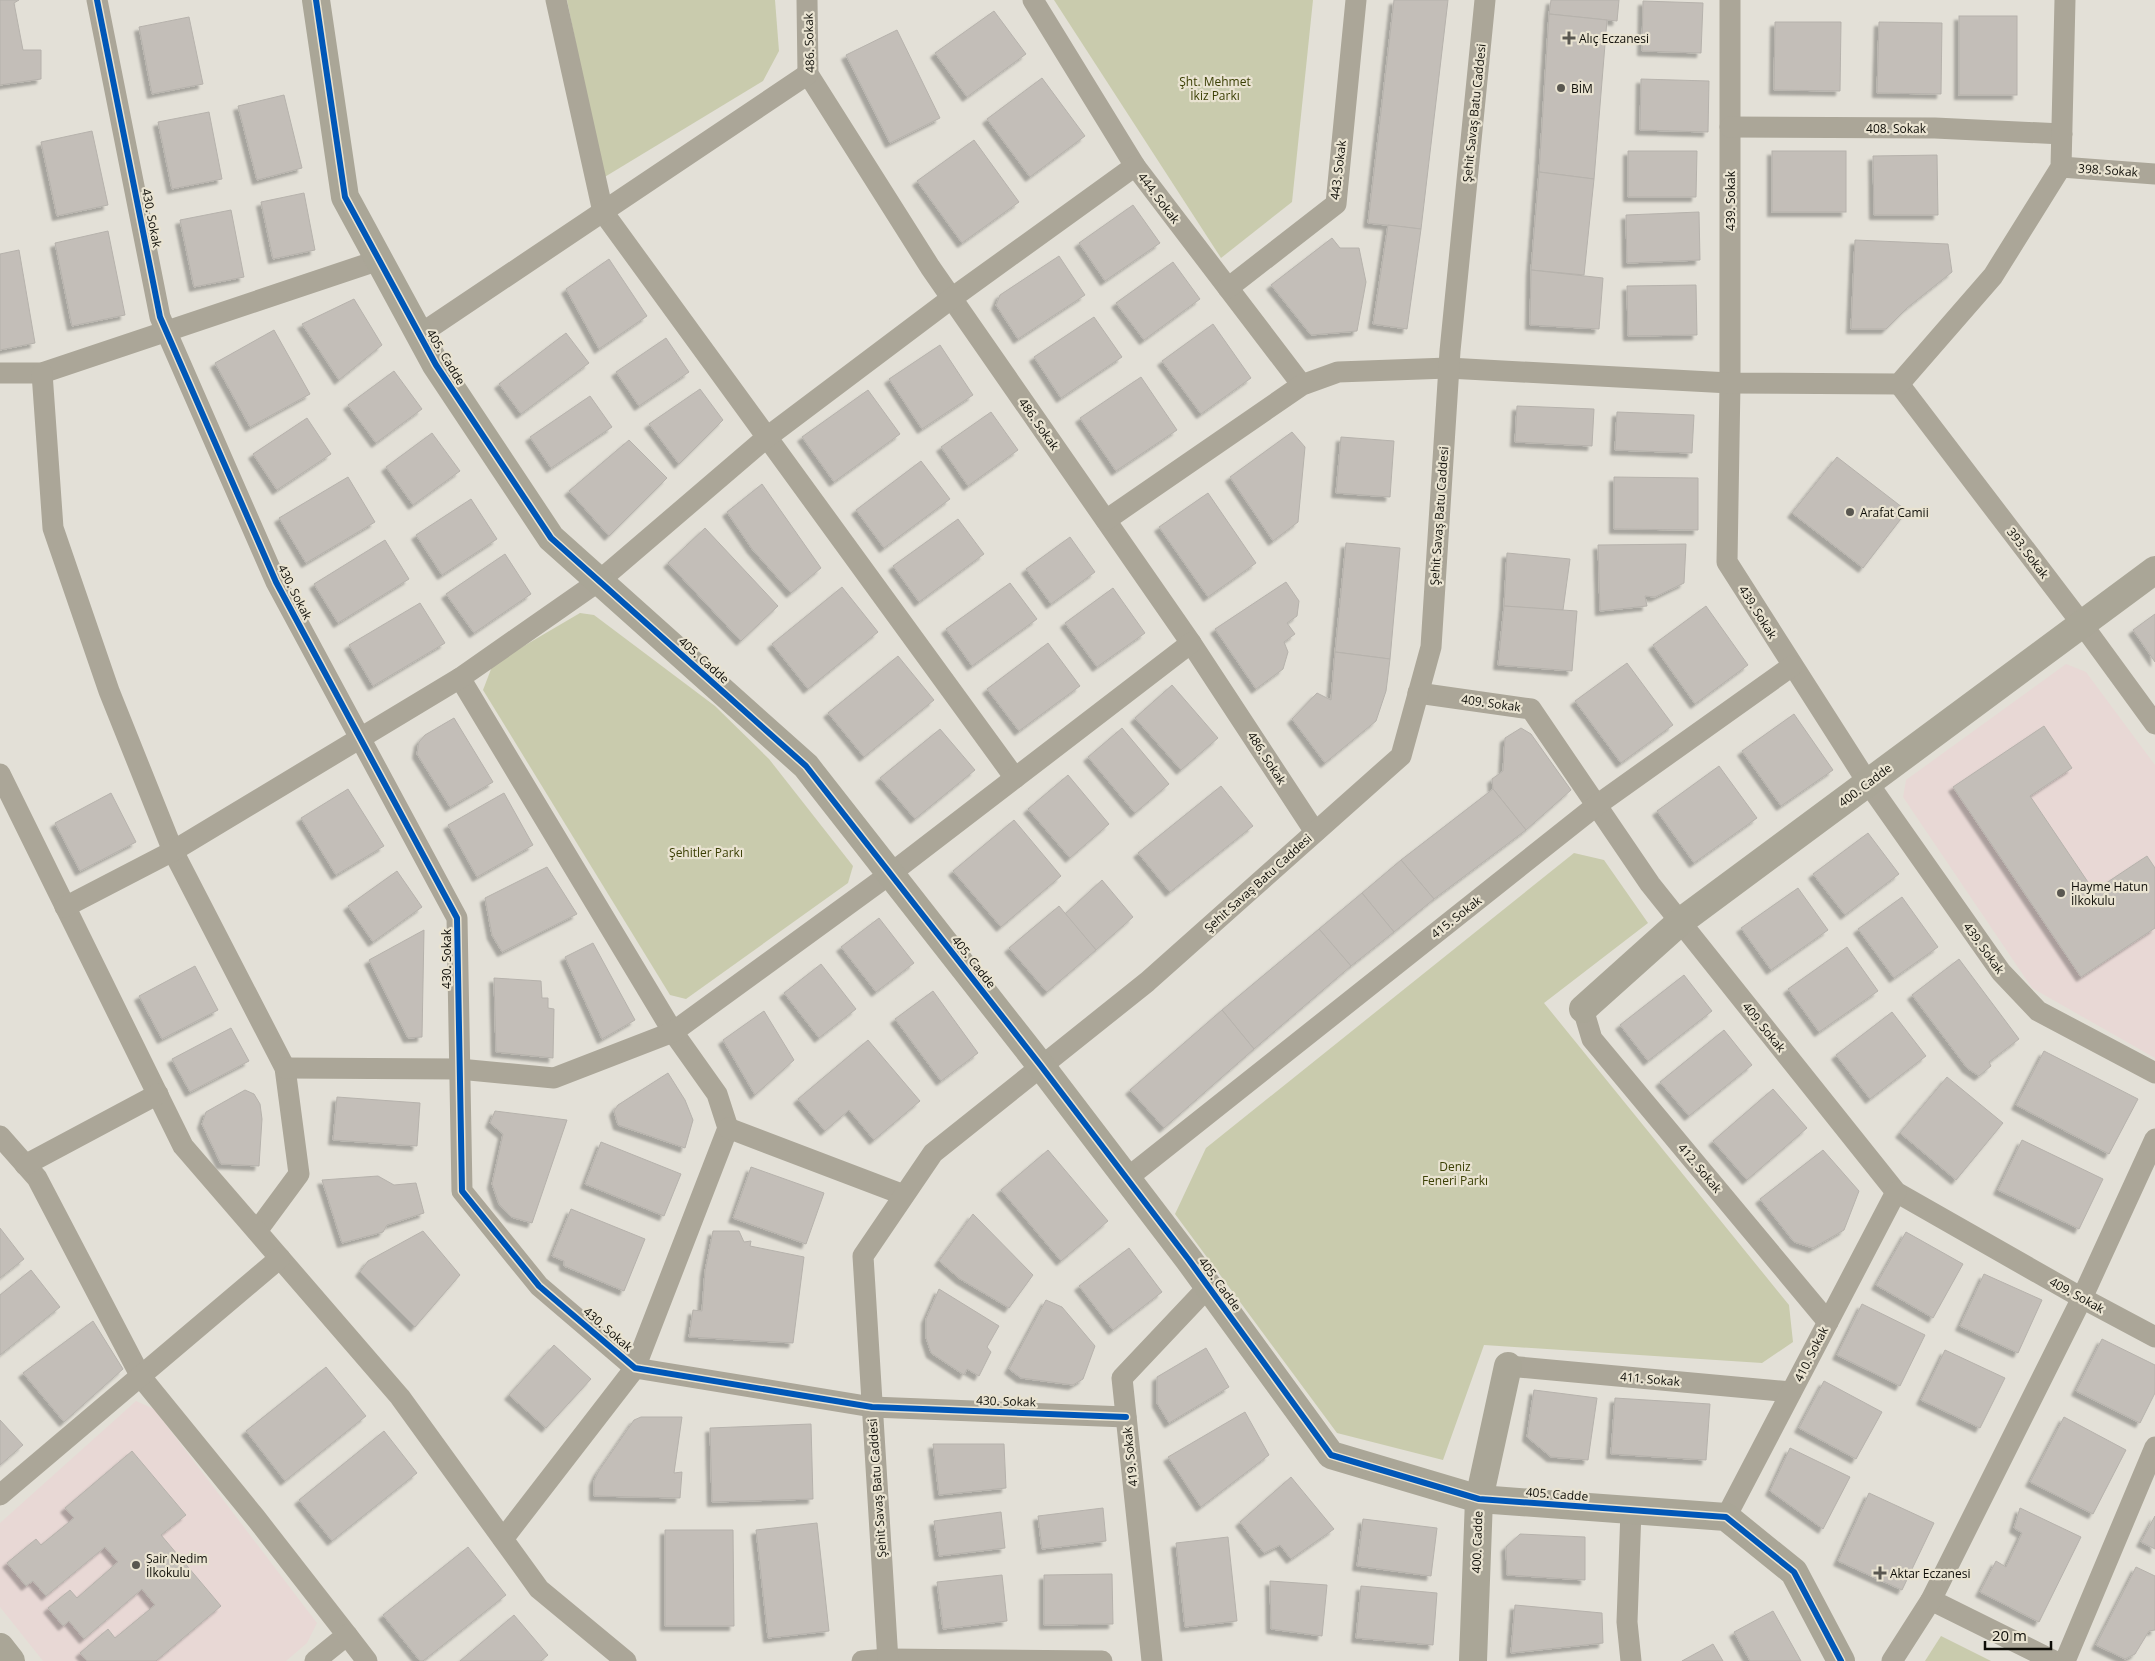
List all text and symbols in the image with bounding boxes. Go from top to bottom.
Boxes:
street label: 486. Sokak [799,12,819,73]
place label: Alıç Eczanesi [1579,30,1649,47]
marker: Alıç Eczanesi [1563,32,1575,44]
street label: Şehit Savaş Batu Caddesi [1458,43,1490,183]
park label: Şht. Mehmet İkiz Parkı [1179,73,1251,104]
place label: BİM [1571,80,1593,97]
marker: BİM [1555,82,1567,94]
street label: 408. Sokak [1866,120,1927,137]
street label: 443. Sokak [1326,139,1350,201]
street label: 398. Sokak [2078,159,2139,181]
street label: 444. Sokak [1134,169,1184,228]
street label: 439. Sokak [1722,170,1739,231]
street label: 430. Sokak [138,187,166,250]
street label: 405. Cadde [423,326,470,388]
street label: 486. Sokak [1015,395,1064,454]
street label: Şehit Savaş Batu Caddesi [1426,446,1452,586]
place label: Arafat Camii [1860,504,1929,521]
marker: Arafat Camii [1844,506,1856,518]
street label: 393. Sokak [2003,524,2053,583]
street label: 430. Sokak [274,561,316,623]
street label: 439. Sokak [1735,582,1781,643]
street label: 405. Cadde [675,633,733,687]
street label: 409. Sokak [1460,690,1523,716]
street label: 486. Sokak [1244,728,1291,788]
street label: 400. Cadde [1835,759,1895,811]
street label: Şehit Savaş Batu Caddesi [1201,830,1315,936]
park label: Şehitler Parkı [669,844,743,861]
place label: Hayme Hatun İlkokulu [2071,878,2148,909]
marker: Hayme Hatun İlkokulu [2055,887,2067,899]
street label: 415. Sokak [1427,891,1485,942]
street label: 439. Sokak [1960,919,2009,978]
street label: 430. Sokak [438,928,455,989]
street label: 405. Cadde [948,932,1000,992]
street label: 409. Sokak [1739,998,1790,1056]
street label: 412. Sokak [1674,1140,1726,1197]
park label: Deniz Feneri Parkı [1422,1158,1488,1189]
street label: 405. Cadde [1195,1254,1245,1314]
street label: 409. Sokak [2047,1273,2108,1317]
street label: 430. Sokak [580,1303,637,1356]
street label: 410. Sokak [1790,1323,1832,1385]
street label: 411. Sokak [1619,1368,1681,1390]
street label: 430. Sokak [976,1391,1037,1411]
street label: Şehit Savaş Batu Caddesi [864,1418,890,1558]
street label: 419. Sokak [1118,1426,1142,1488]
street label: 405. Cadde [1525,1483,1589,1505]
street label: 400. Cadde [1467,1510,1487,1574]
place label: Şair Nedim İlkokulu [146,1550,208,1581]
marker: Şair Nedim İlkokulu [130,1559,142,1571]
place label: Aktar Eczanesi [1890,1565,1970,1582]
marker: Aktar Eczanesi [1874,1567,1886,1579]
scale bar [1985,1618,2051,1650]
text: 20 m [1992,1625,2027,1645]

